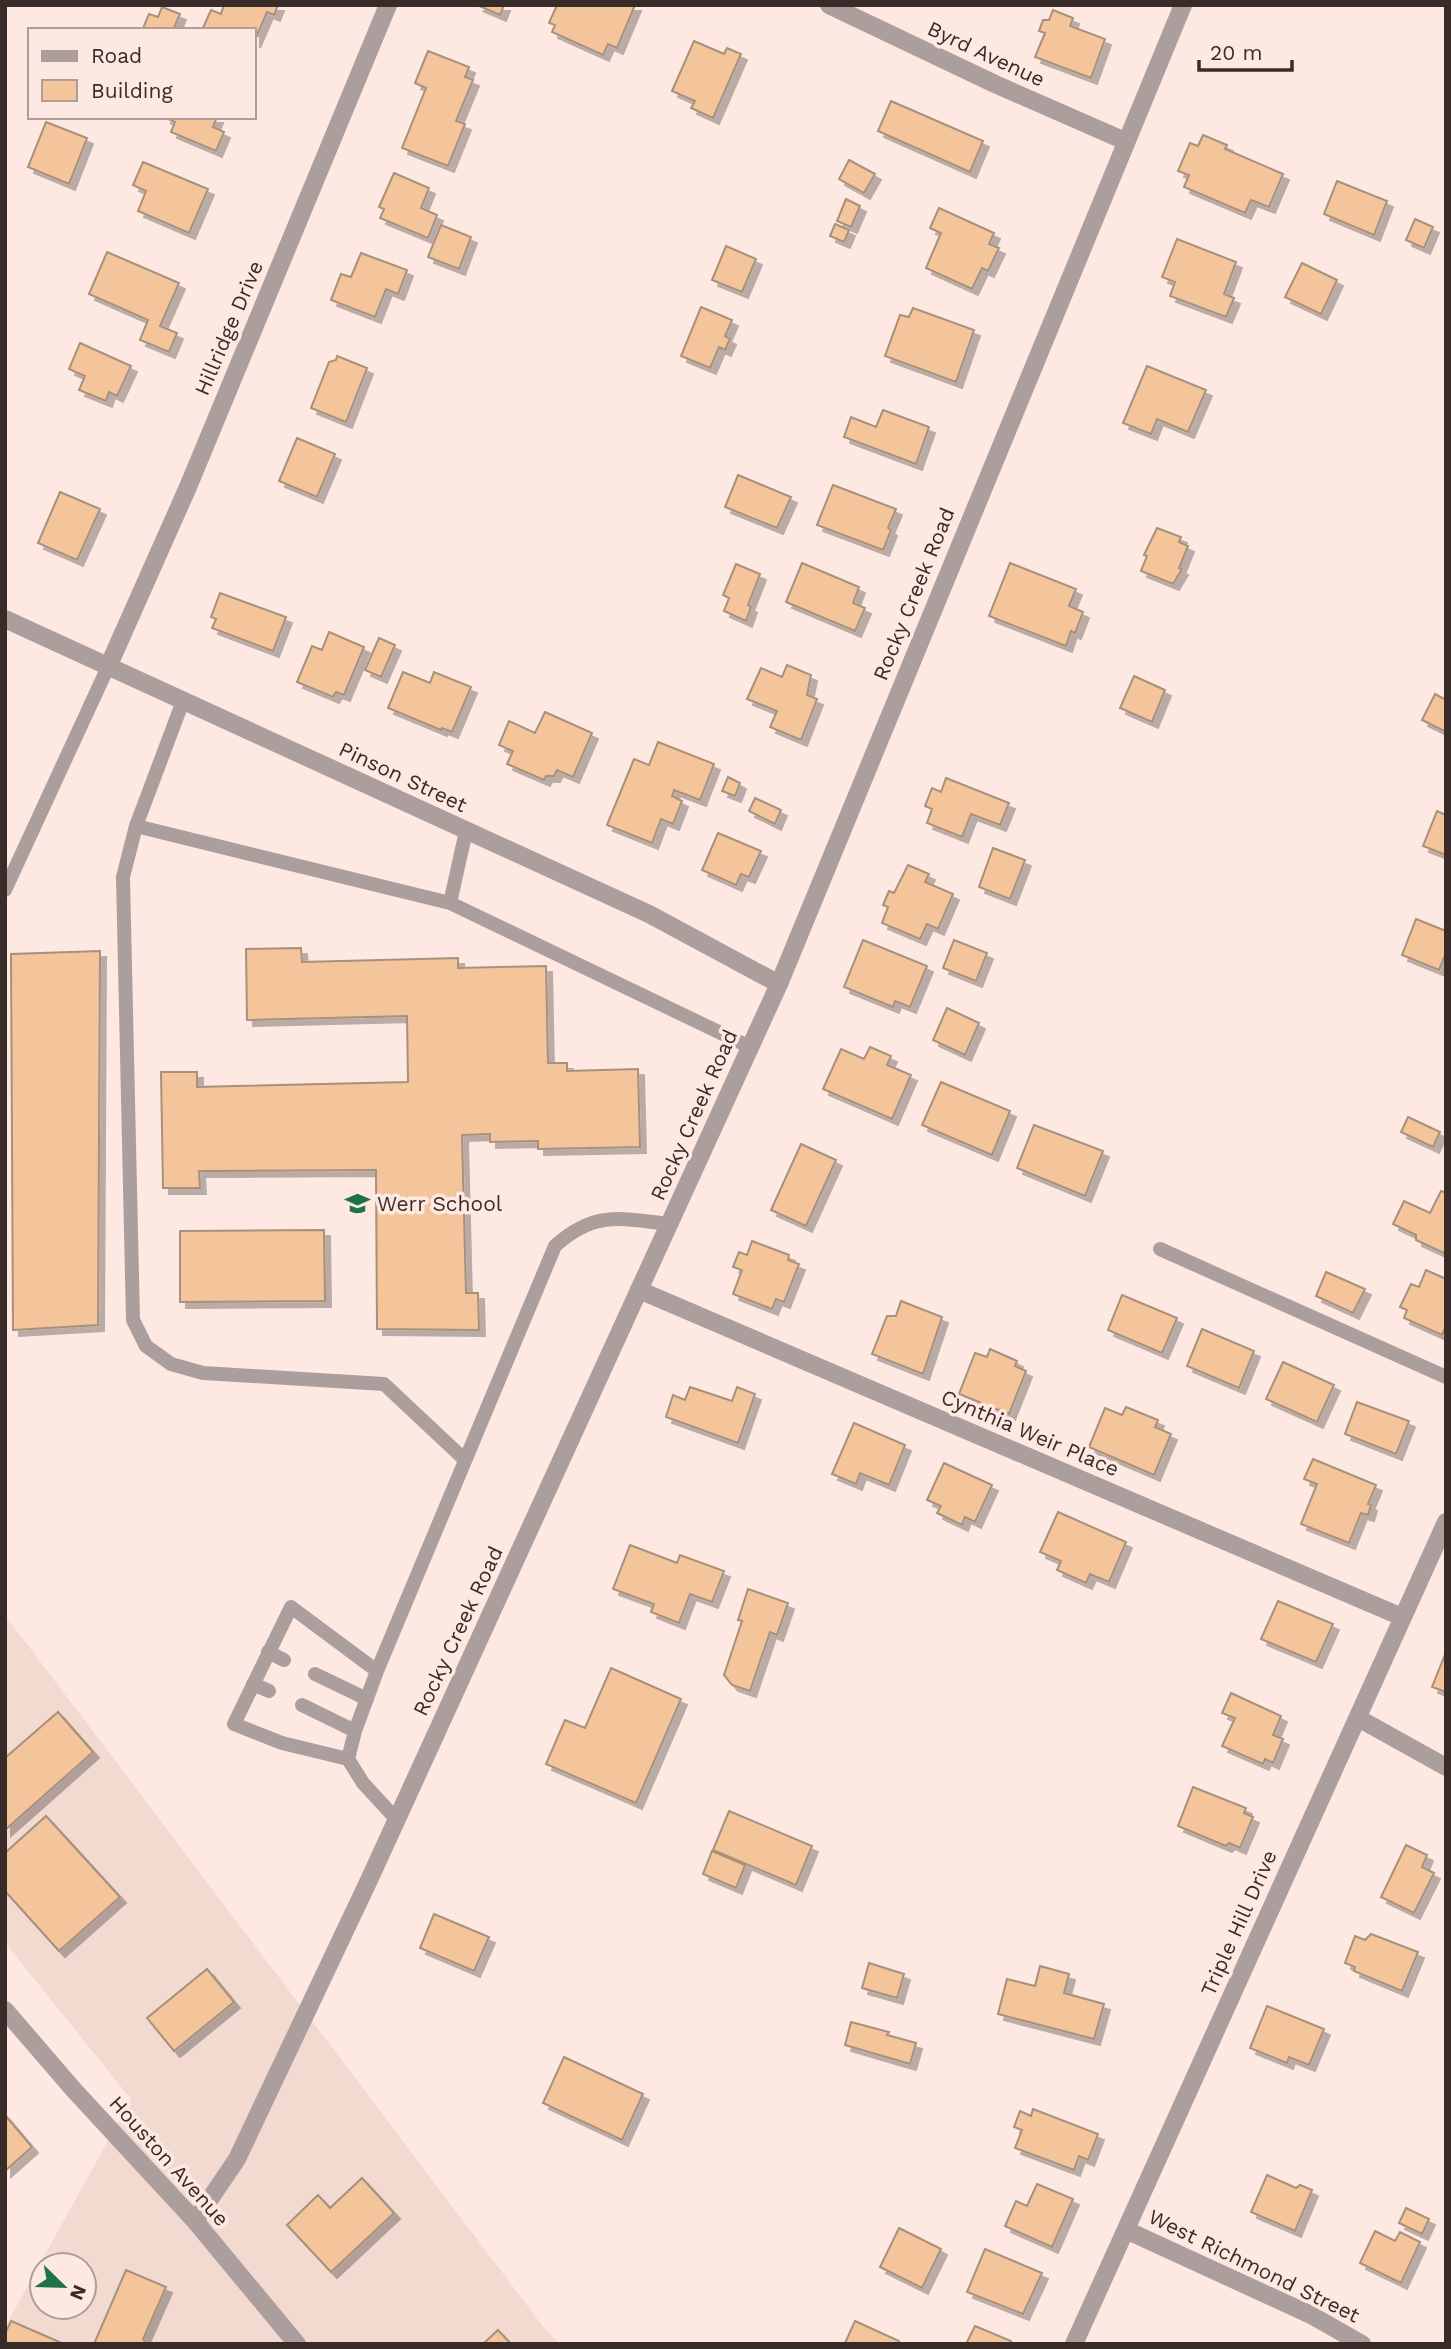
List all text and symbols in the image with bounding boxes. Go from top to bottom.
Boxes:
street label: Byrd Avenue [924,15,1049,92]
legend [28,28,256,119]
scale bar [1199,28,1292,72]
text: 20 m [1210,40,1262,65]
text: Road [91,43,142,68]
text: Building [91,78,173,103]
street label: Hillridge Drive [189,257,268,399]
street label: Rocky Creek Road [867,504,960,684]
street label: Pinson Street [335,736,471,817]
street label: Rocky Creek Road [645,1026,742,1204]
school or university icon: Werr School [343,1190,371,1218]
place label: Werr School [377,1191,503,1216]
street label: Cynthia Weir Place [937,1384,1123,1481]
street label: Rocky Creek Road [407,1542,508,1719]
street label: Triple Hill Drive [1195,1846,1282,1999]
street label: Houston Avenue [104,2090,234,2231]
street label: West Richmond Street [1144,2203,1364,2328]
north arrow [28,2251,98,2321]
text: N [65,2281,92,2303]

